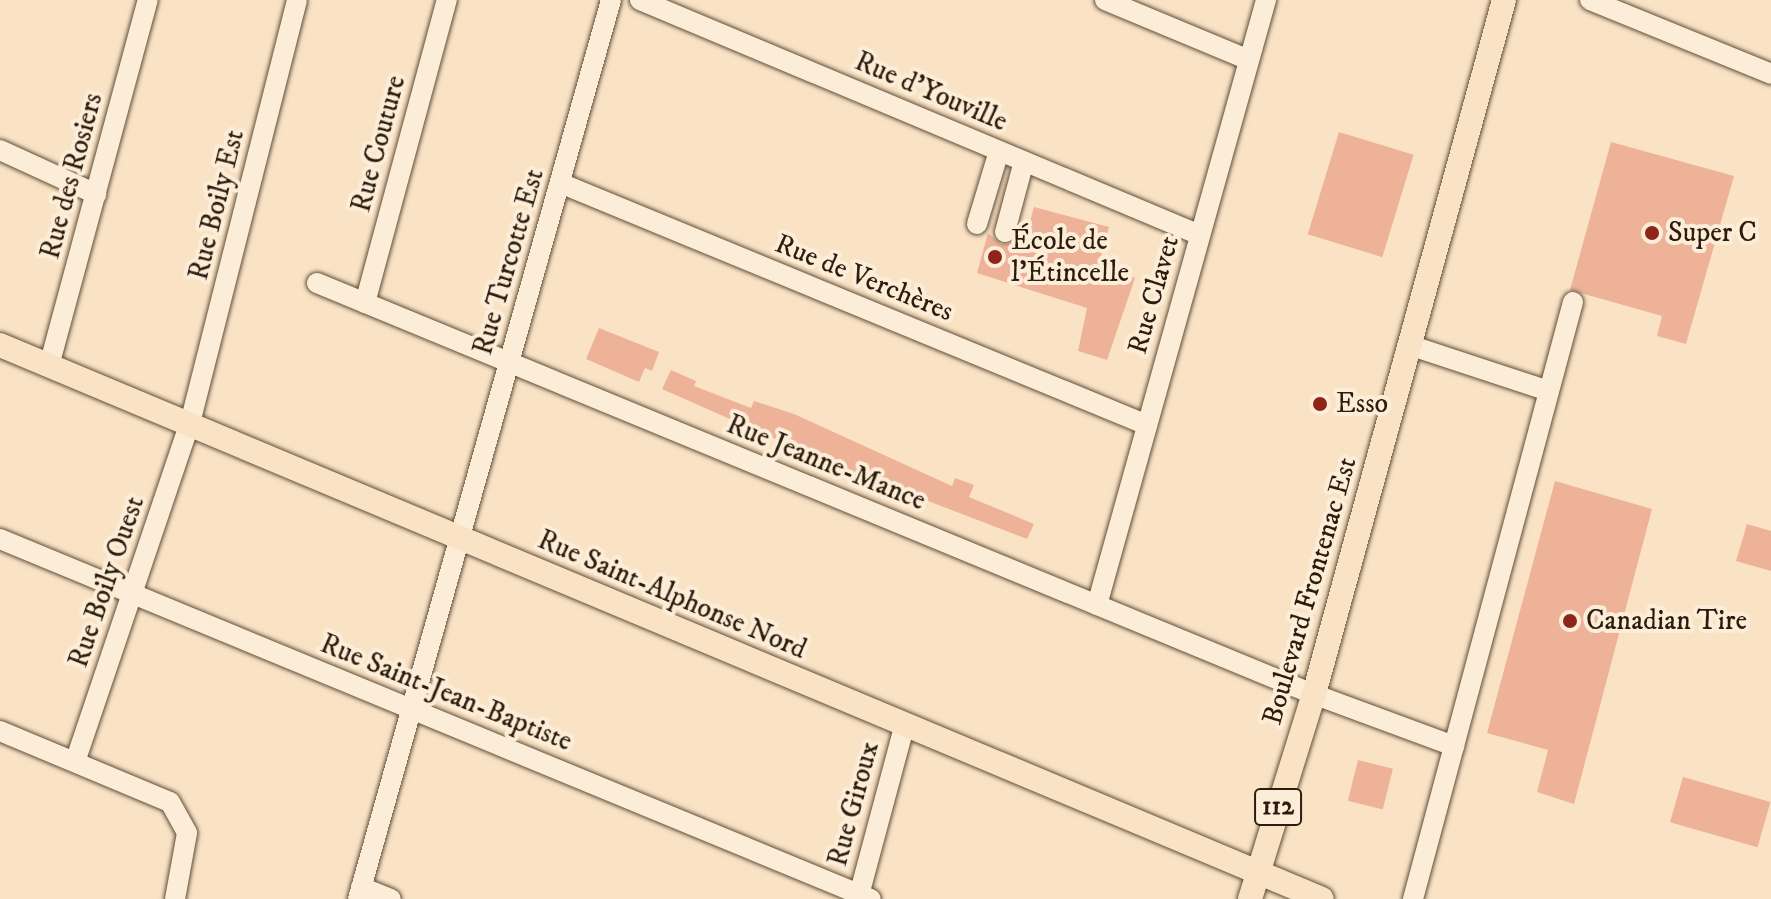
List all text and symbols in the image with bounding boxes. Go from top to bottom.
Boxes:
street label: Rue d'Youville [850,45,1012,139]
street label: Rue Couture [345,72,413,216]
street label: Rue des Rosiers [34,89,110,263]
street label: Rue Boily Est [182,126,252,284]
street label: Rue Turcotte Est [466,165,552,359]
place label: Super C [1668,216,1757,250]
place label: École de l'Étincelle [1011,224,1129,290]
marker: Super C [1643,224,1661,242]
street label: Rue de Verchères [770,227,958,329]
street label: Rue Clavet [1121,232,1187,358]
marker: École de l'Étincelle [986,248,1004,266]
place label: Esso [1336,387,1388,421]
marker: Esso [1311,395,1329,413]
street label: Rue Jeanne-Mance [722,408,930,518]
street label: Boulevard Frontenac Est [1256,453,1364,729]
street label: Rue Boily Ouest [62,492,152,672]
street label: Rue Saint-Alphonse Nord [533,523,811,667]
place label: Canadian Tire [1586,604,1747,638]
marker: Canadian Tire [1561,612,1579,630]
street label: Rue Saint-Jean-Baptiste [315,627,577,759]
street label: Rue Giroux [821,738,887,870]
road number: 112 [1254,785,1302,829]

